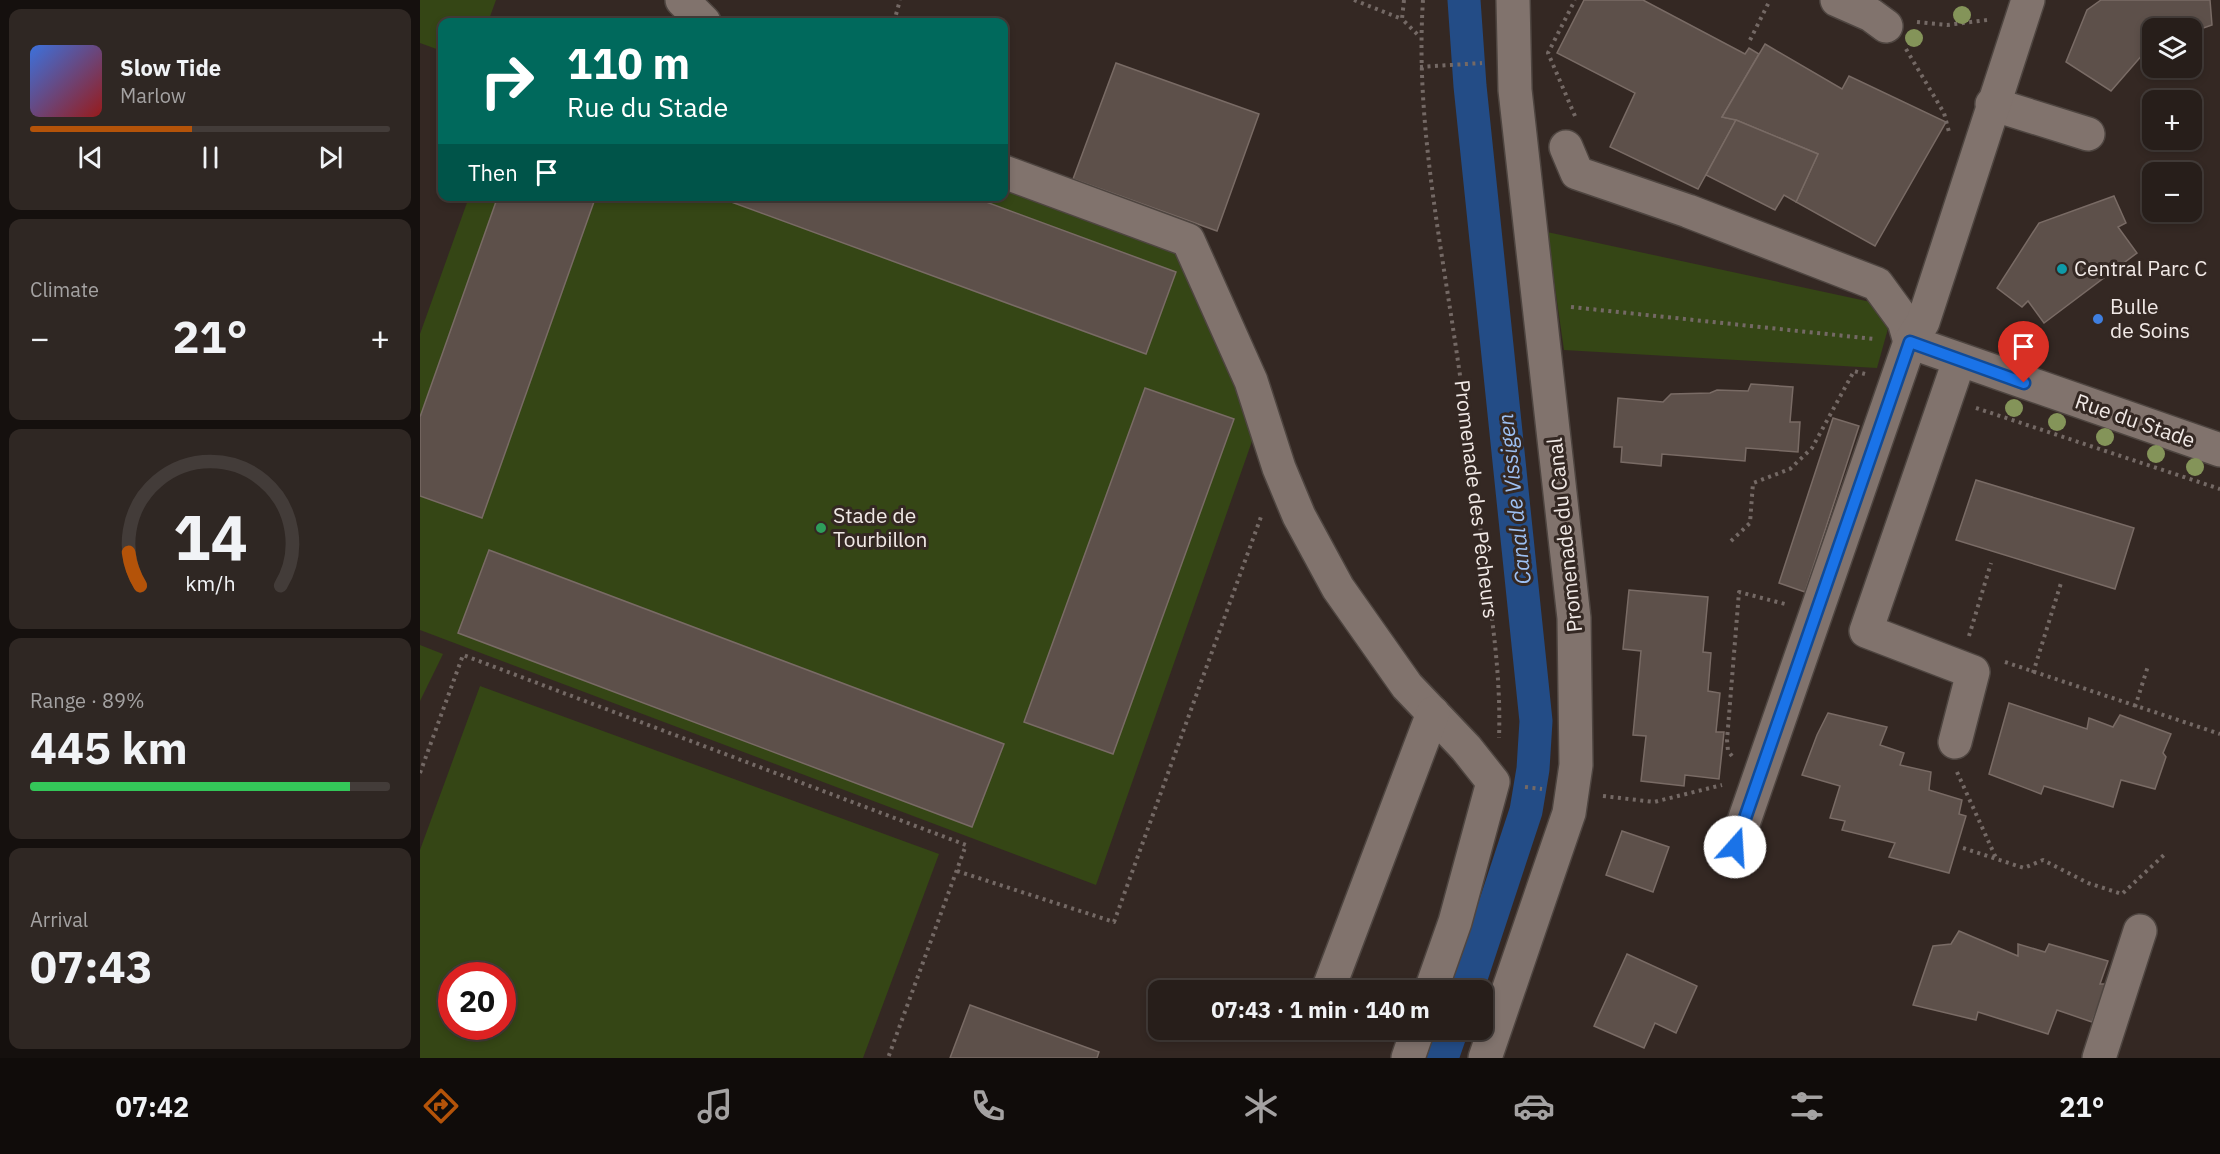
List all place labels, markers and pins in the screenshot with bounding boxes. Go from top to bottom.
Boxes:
place label: Central Parc C [2074,254,2207,282]
marker: Central Parc C [2055,262,2069,276]
place label: Bulle de Soins [2110,292,2190,344]
marker: Bulle de Soins [2091,312,2105,326]
pin [1998,321,2049,383]
place label: Stade de Tourbillon [833,501,927,553]
marker: Stade de Tourbillon [814,521,828,535]

